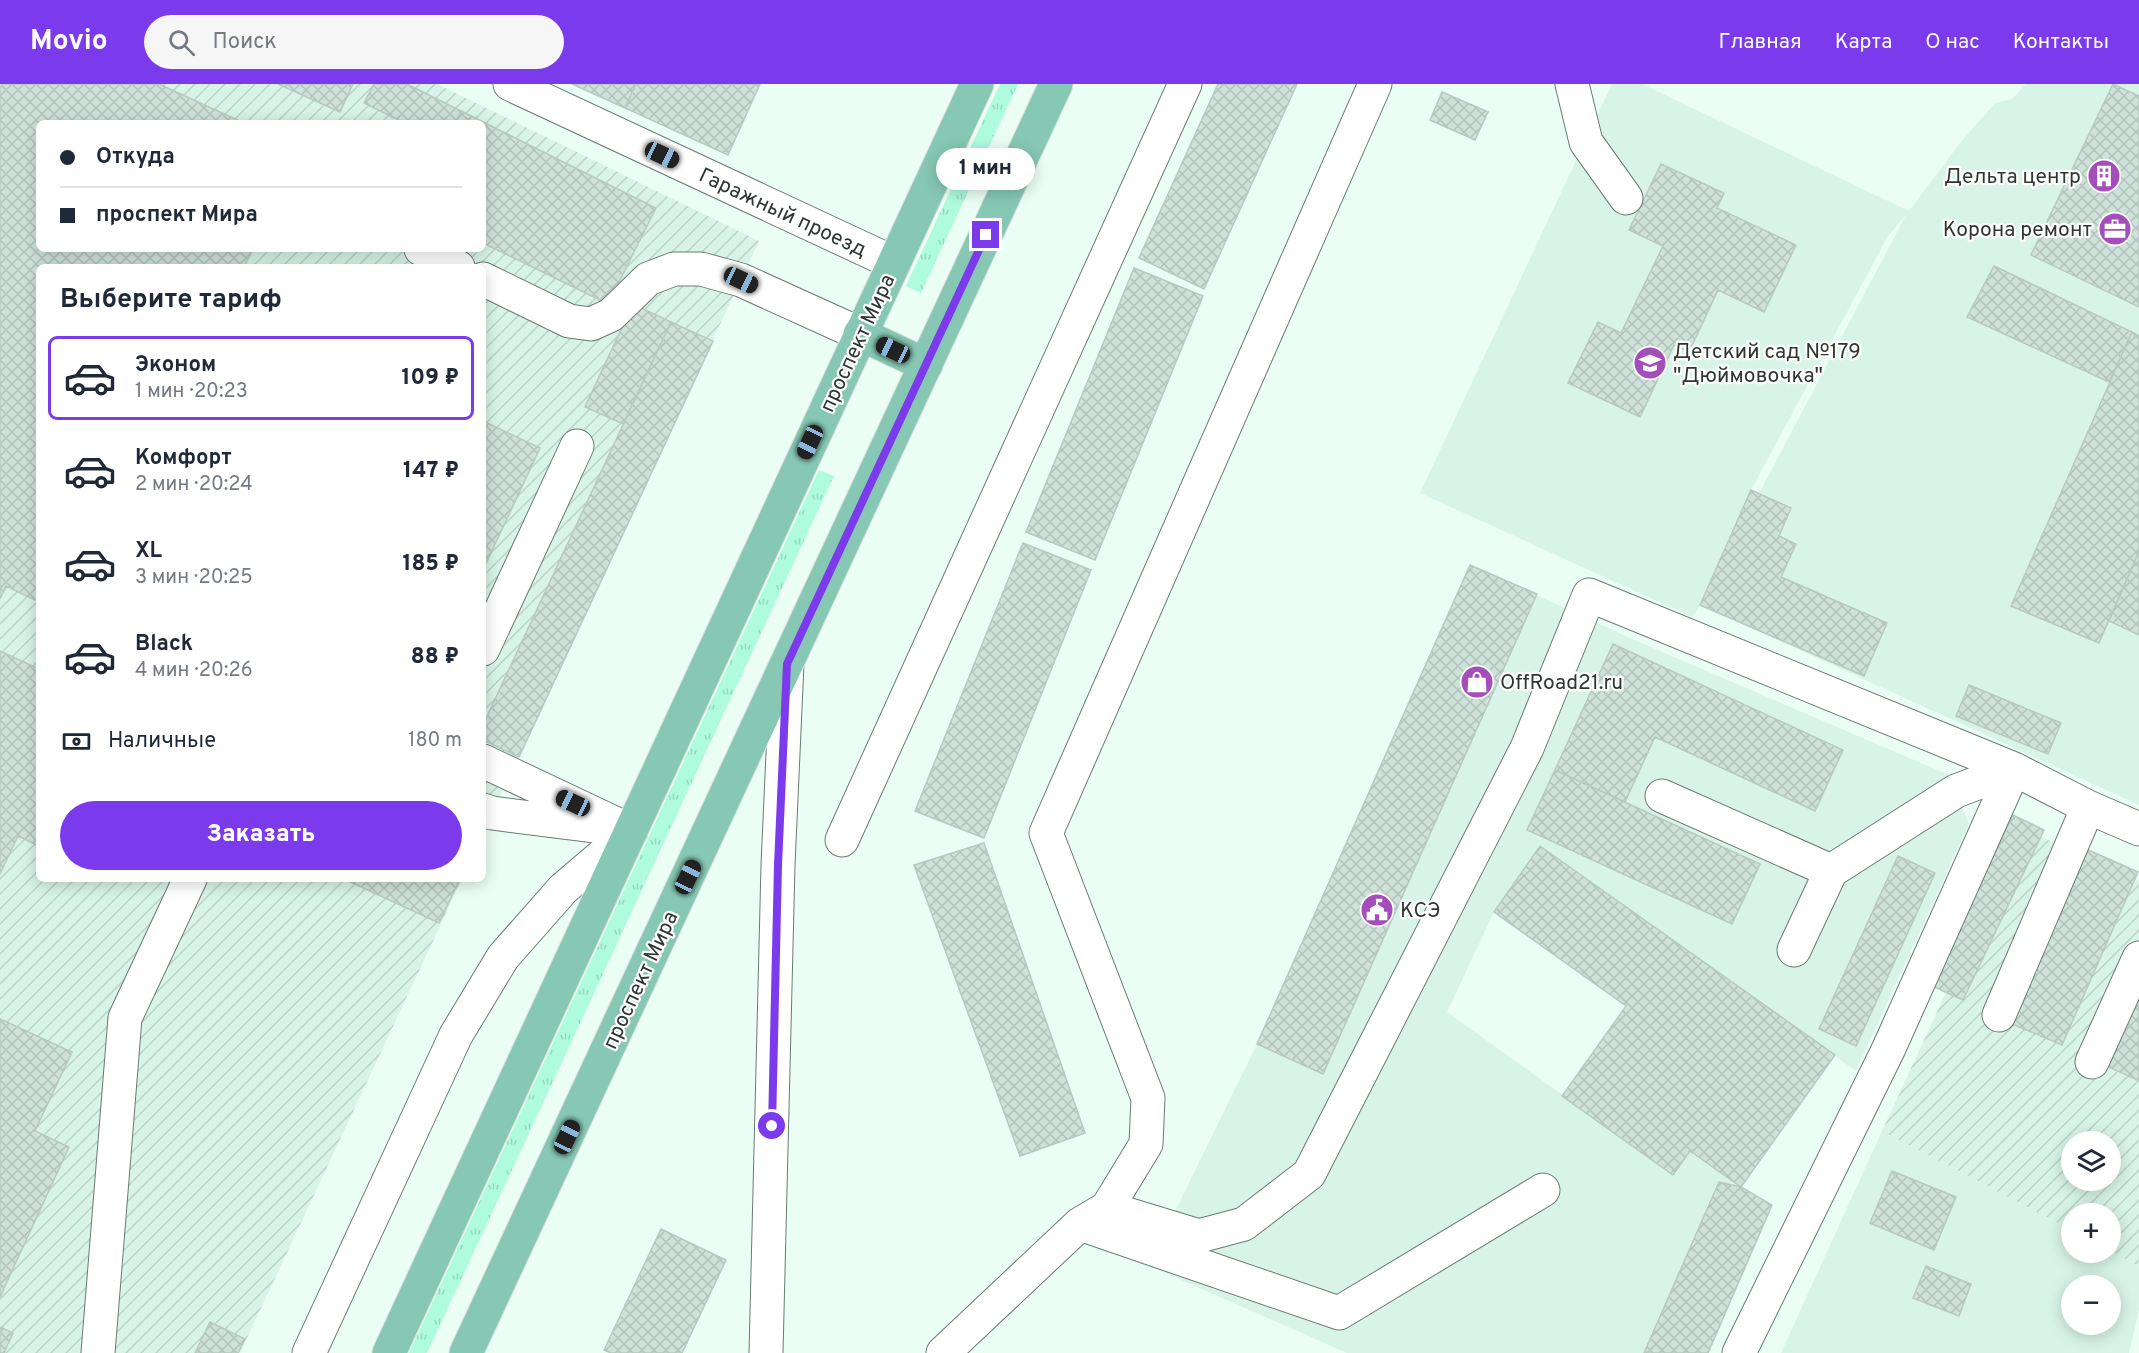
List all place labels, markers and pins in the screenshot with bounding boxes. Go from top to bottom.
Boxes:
building icon: Дельта центр [2086,158,2122,194]
place label: Дельта центр [1944,164,2081,191]
office icon: Корона ремонт [2097,211,2133,247]
place label: Корона ремонт [1943,217,2092,244]
place label: Детский сад №179 "Дюймовочка" [1673,339,1861,390]
school or university icon: Детский сад №179 "Дюймовочка" [1632,345,1668,381]
shop icon: OffRoad21.ru [1459,664,1495,700]
place label: OffRoad21.ru [1500,670,1623,697]
public building icon: КСЭ [1359,892,1395,928]
place label: КСЭ [1400,898,1441,925]

